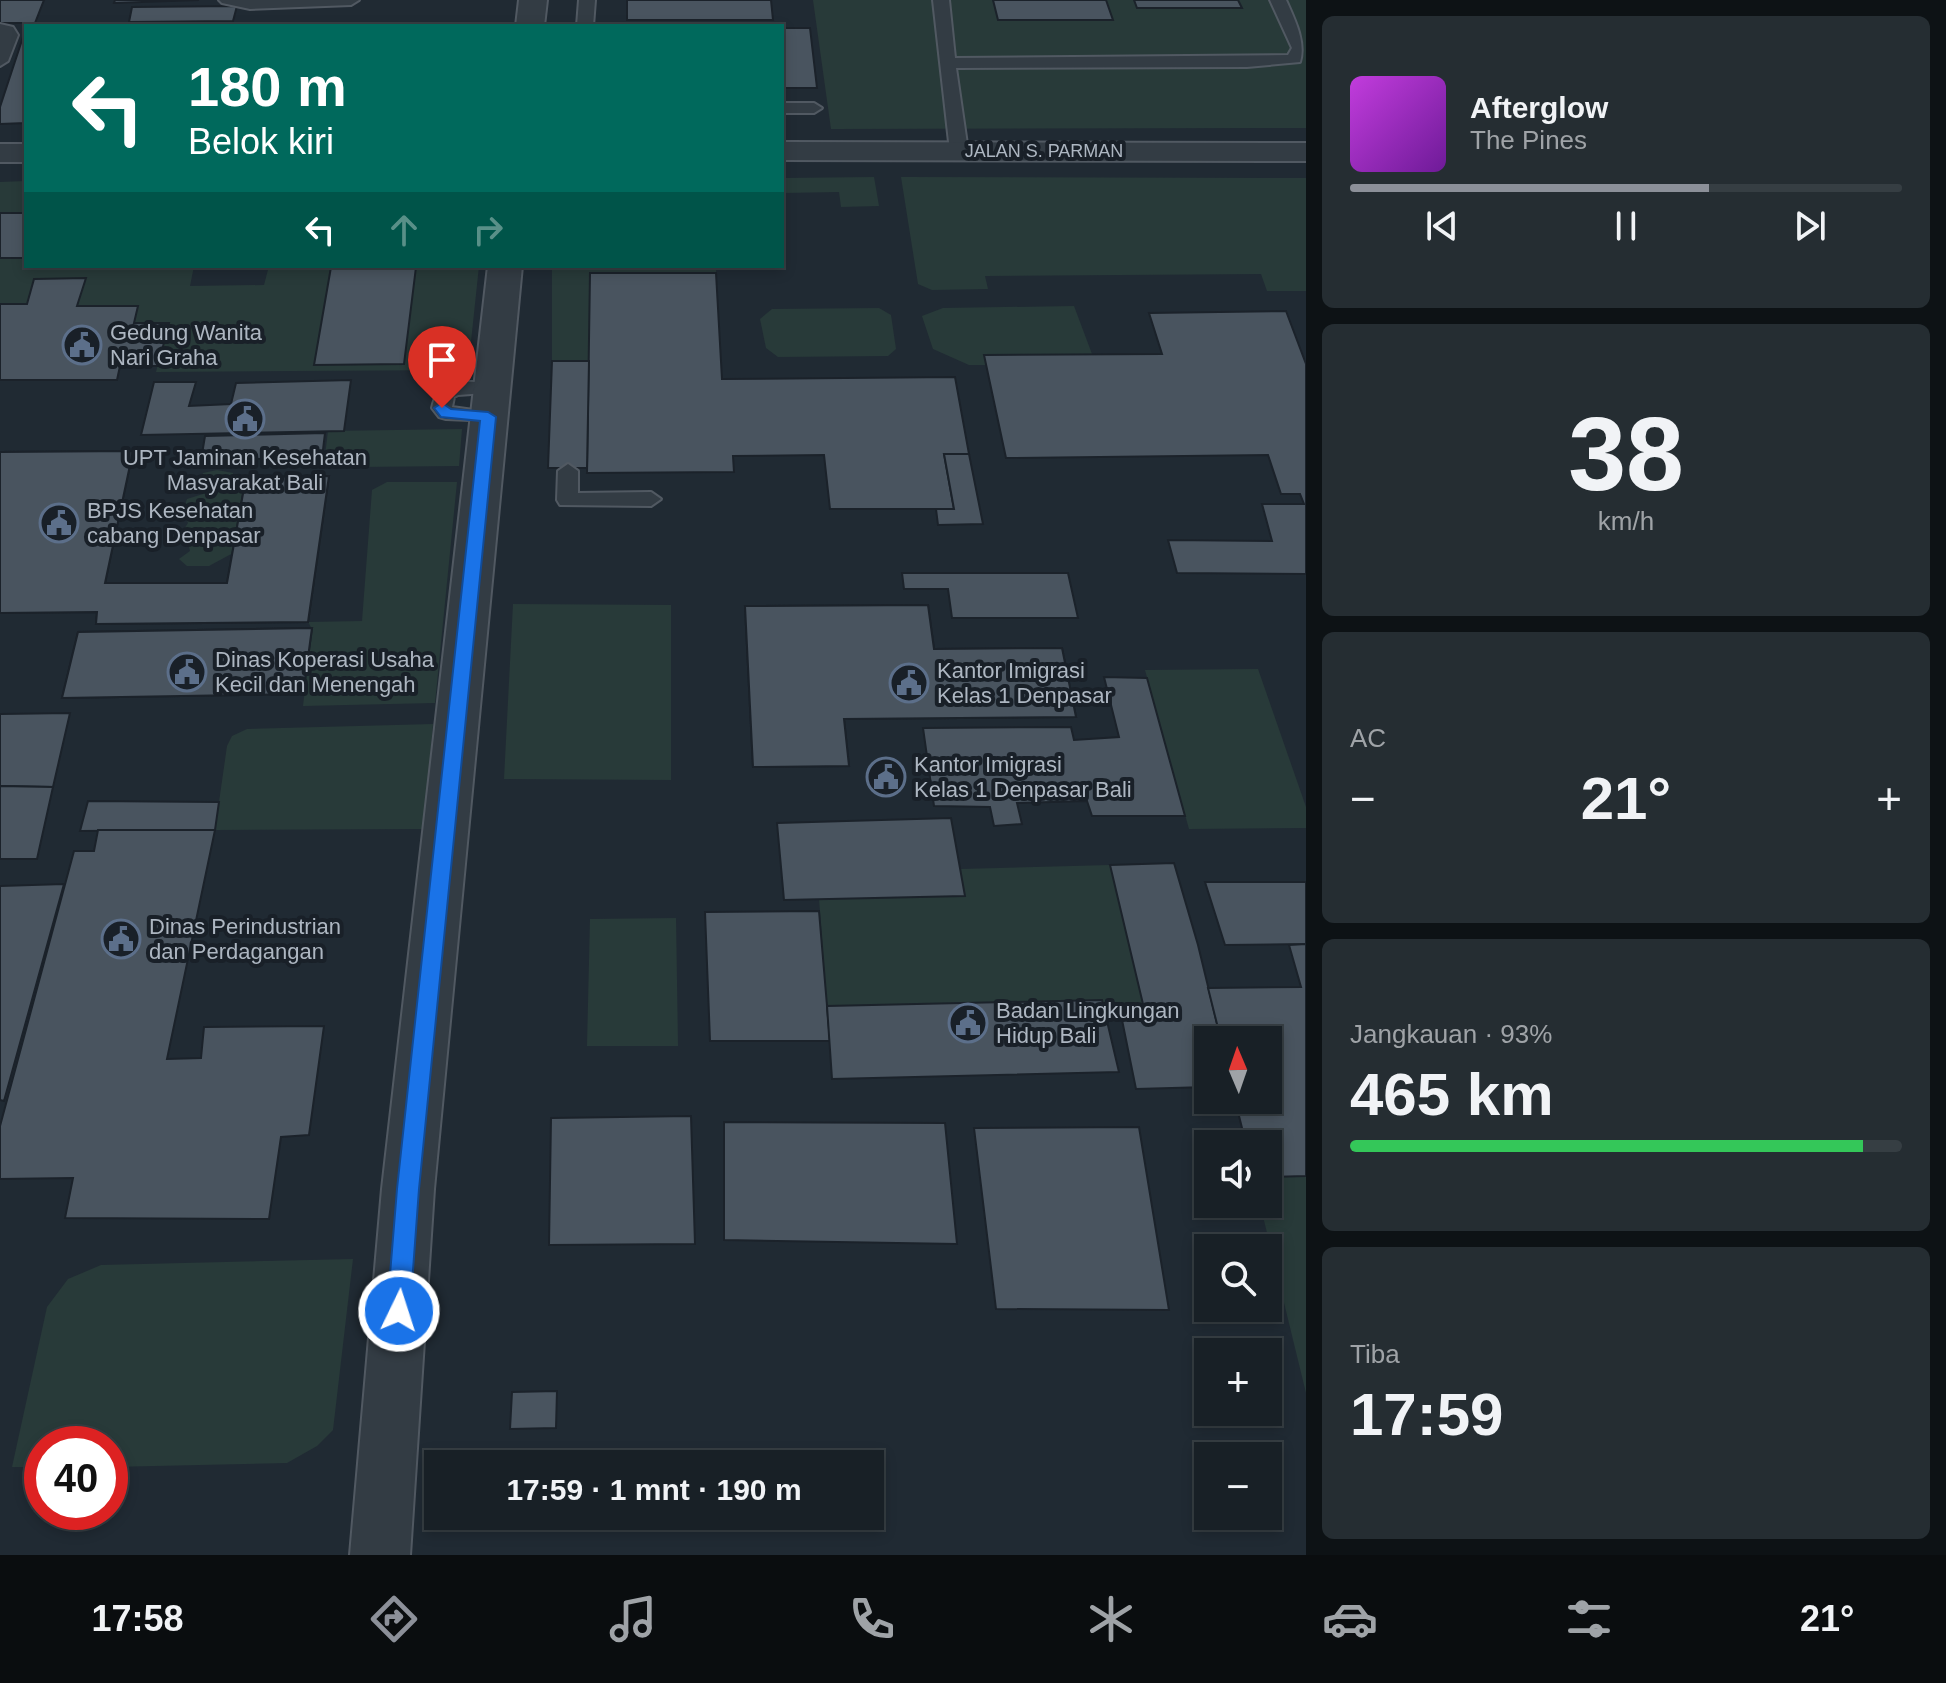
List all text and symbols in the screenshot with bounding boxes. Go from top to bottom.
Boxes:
text: 180 m [188,55,347,118]
icon: left [56,56,160,160]
text: Afterglow [1470,91,1608,124]
text: Belok kiri [188,121,334,162]
text: The Pines [1470,125,1587,155]
street label: JALAN S. PARMAN [965,141,1123,161]
icon: previous [1420,204,1464,248]
icon: pause [1604,204,1648,248]
icon: next [1788,204,1832,248]
icon: left [298,208,342,252]
icon: ahead [382,208,426,252]
icon: right [466,208,510,252]
place label: Gedung Wanita Nari Graha [110,320,263,370]
public building icon: Gedung Wanita Nari Graha [61,324,103,366]
pin [408,326,476,408]
icon: arrive [420,338,464,382]
text: 38 [1568,396,1684,512]
public building icon: UPT Jaminan Kesehatan Masyarakat Bali [224,398,266,440]
place label: UPT Jaminan Kesehatan Masyarakat Bali [123,445,367,495]
place label: BPJS Kesehatan cabang Denpasar [87,498,261,548]
public building icon: BPJS Kesehatan cabang Denpasar [38,502,80,544]
text: km/h [1598,506,1654,536]
place label: Dinas Koperasi Usaha Kecil dan Menengah [215,647,435,697]
public building icon: Dinas Koperasi Usaha Kecil dan Menengah [166,651,208,693]
place label: Kantor Imigrasi Kelas 1 Denpasar [937,658,1112,708]
public building icon: Kantor Imigrasi Kelas 1 Denpasar [888,662,930,704]
text: AC [1350,723,1386,753]
place label: Kantor Imigrasi Kelas 1 Denpasar Bali [914,752,1132,802]
public building icon: Kantor Imigrasi Kelas 1 Denpasar Bali [865,756,907,798]
text: 21° [1581,765,1671,832]
text: − [1350,774,1376,823]
text: + [1876,774,1902,823]
place label: Dinas Perindustrian dan Perdagangan [149,914,341,964]
public building icon: Dinas Perindustrian dan Perdagangan [100,918,142,960]
place label: Badan Lingkungan Hidup Bali [996,998,1180,1048]
public building icon: Badan Lingkungan Hidup Bali [947,1002,989,1044]
text: Jangkauan · 93% [1350,1019,1552,1049]
north arrow [1194,1026,1282,1114]
map controls [1194,1026,1282,1530]
text: 465 km [1350,1061,1554,1128]
button: sound [1194,1130,1282,1218]
button: search [1194,1234,1282,1322]
position arrow [357,1269,441,1353]
button: + [1194,1338,1282,1426]
text: Tiba [1350,1339,1400,1369]
text: 17:59 [1350,1381,1503,1448]
speed limit sign: 40 [24,1426,128,1530]
button: − [1194,1442,1282,1530]
text: 17:59 · 1 mnt · 190 m [506,1473,802,1506]
icon: directions [366,1591,422,1647]
icon: music [605,1591,661,1647]
icon: phone [844,1591,900,1647]
icon: climate [1083,1591,1139,1647]
icon: car [1322,1591,1378,1647]
icon: filters [1561,1591,1617,1647]
text: 17:58 [91,1598,184,1639]
text: 21° [1800,1598,1854,1639]

